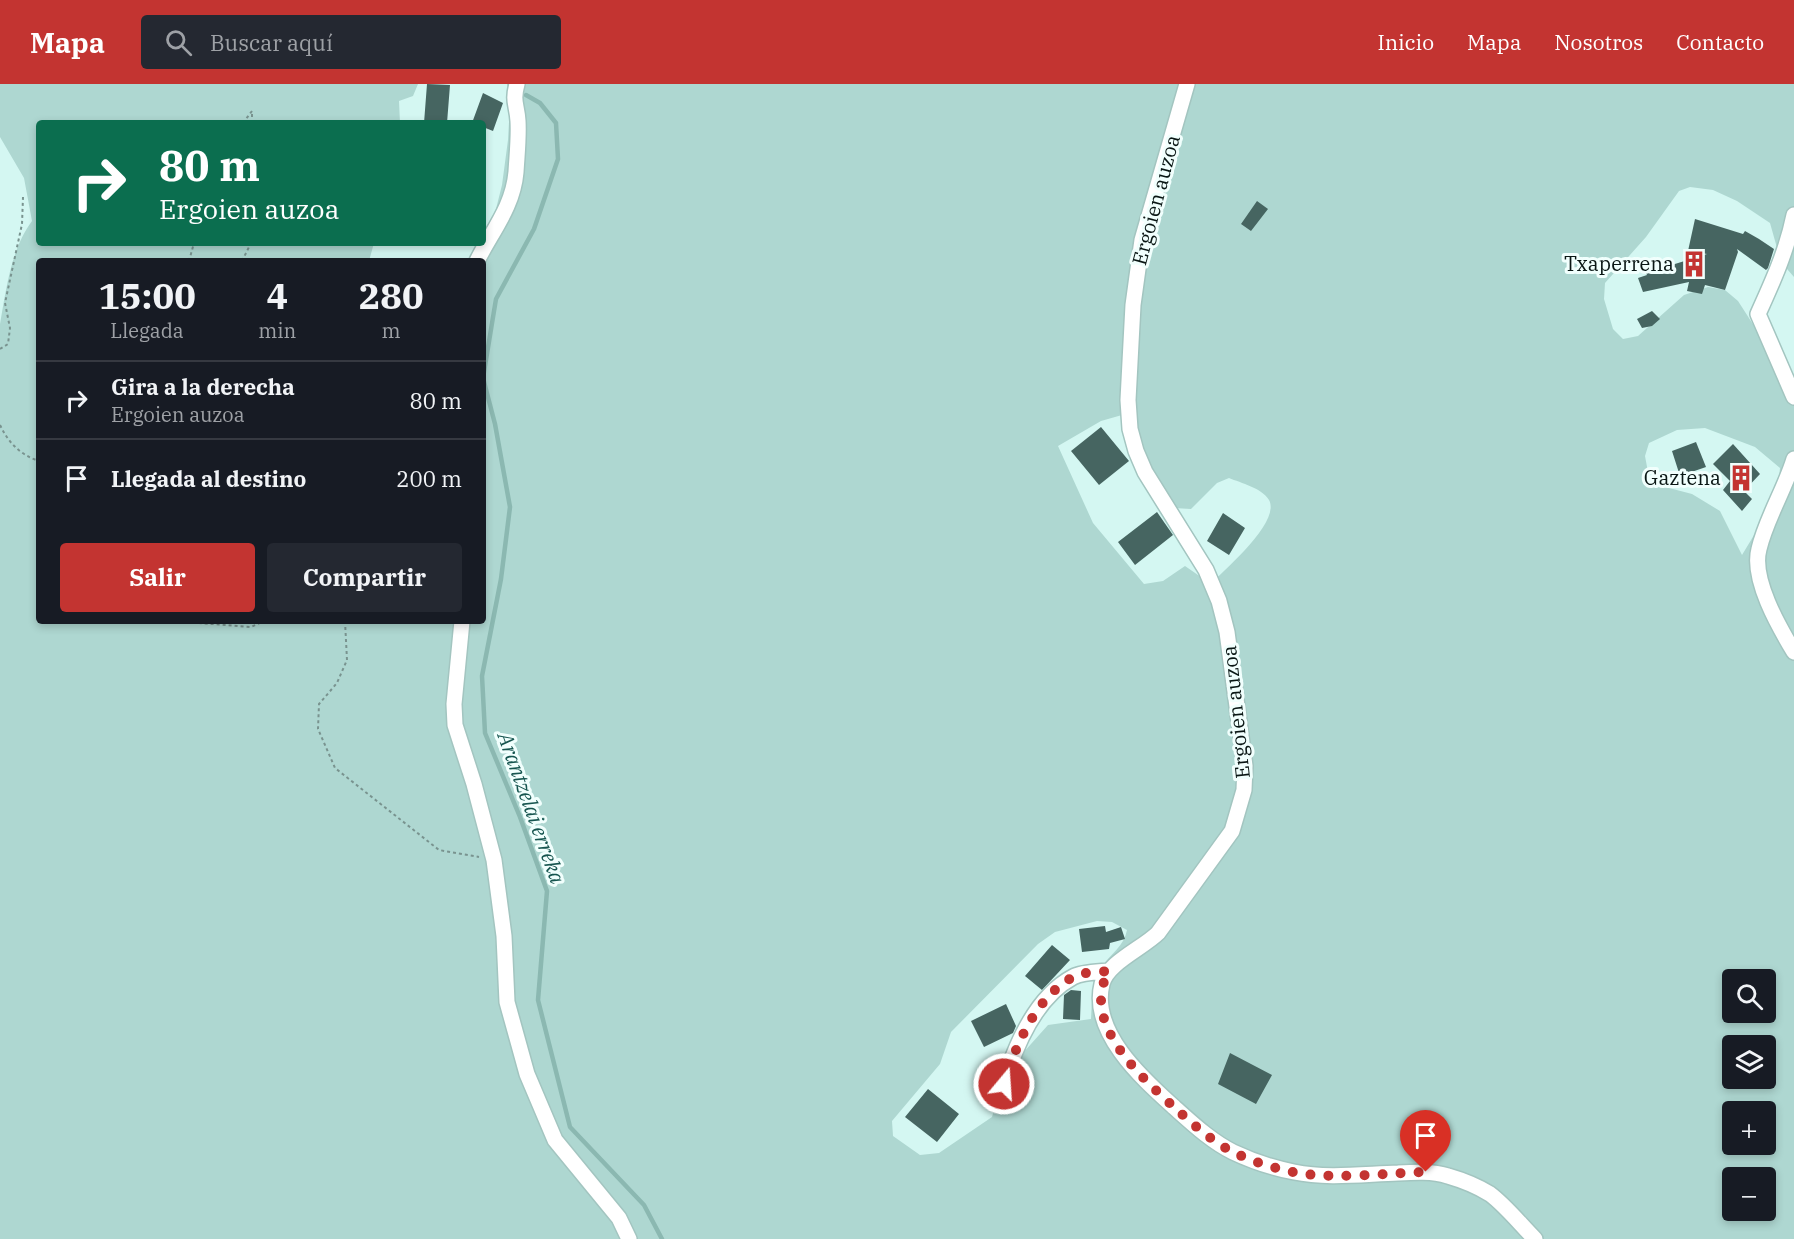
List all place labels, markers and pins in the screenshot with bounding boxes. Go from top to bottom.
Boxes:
building icon: Txaperrena [1679,249,1709,279]
place label: Txaperrena [1564,250,1674,277]
building icon: Gaztena [1726,463,1756,493]
place label: Gaztena [1644,464,1721,491]
pin [1400,1110,1451,1172]

